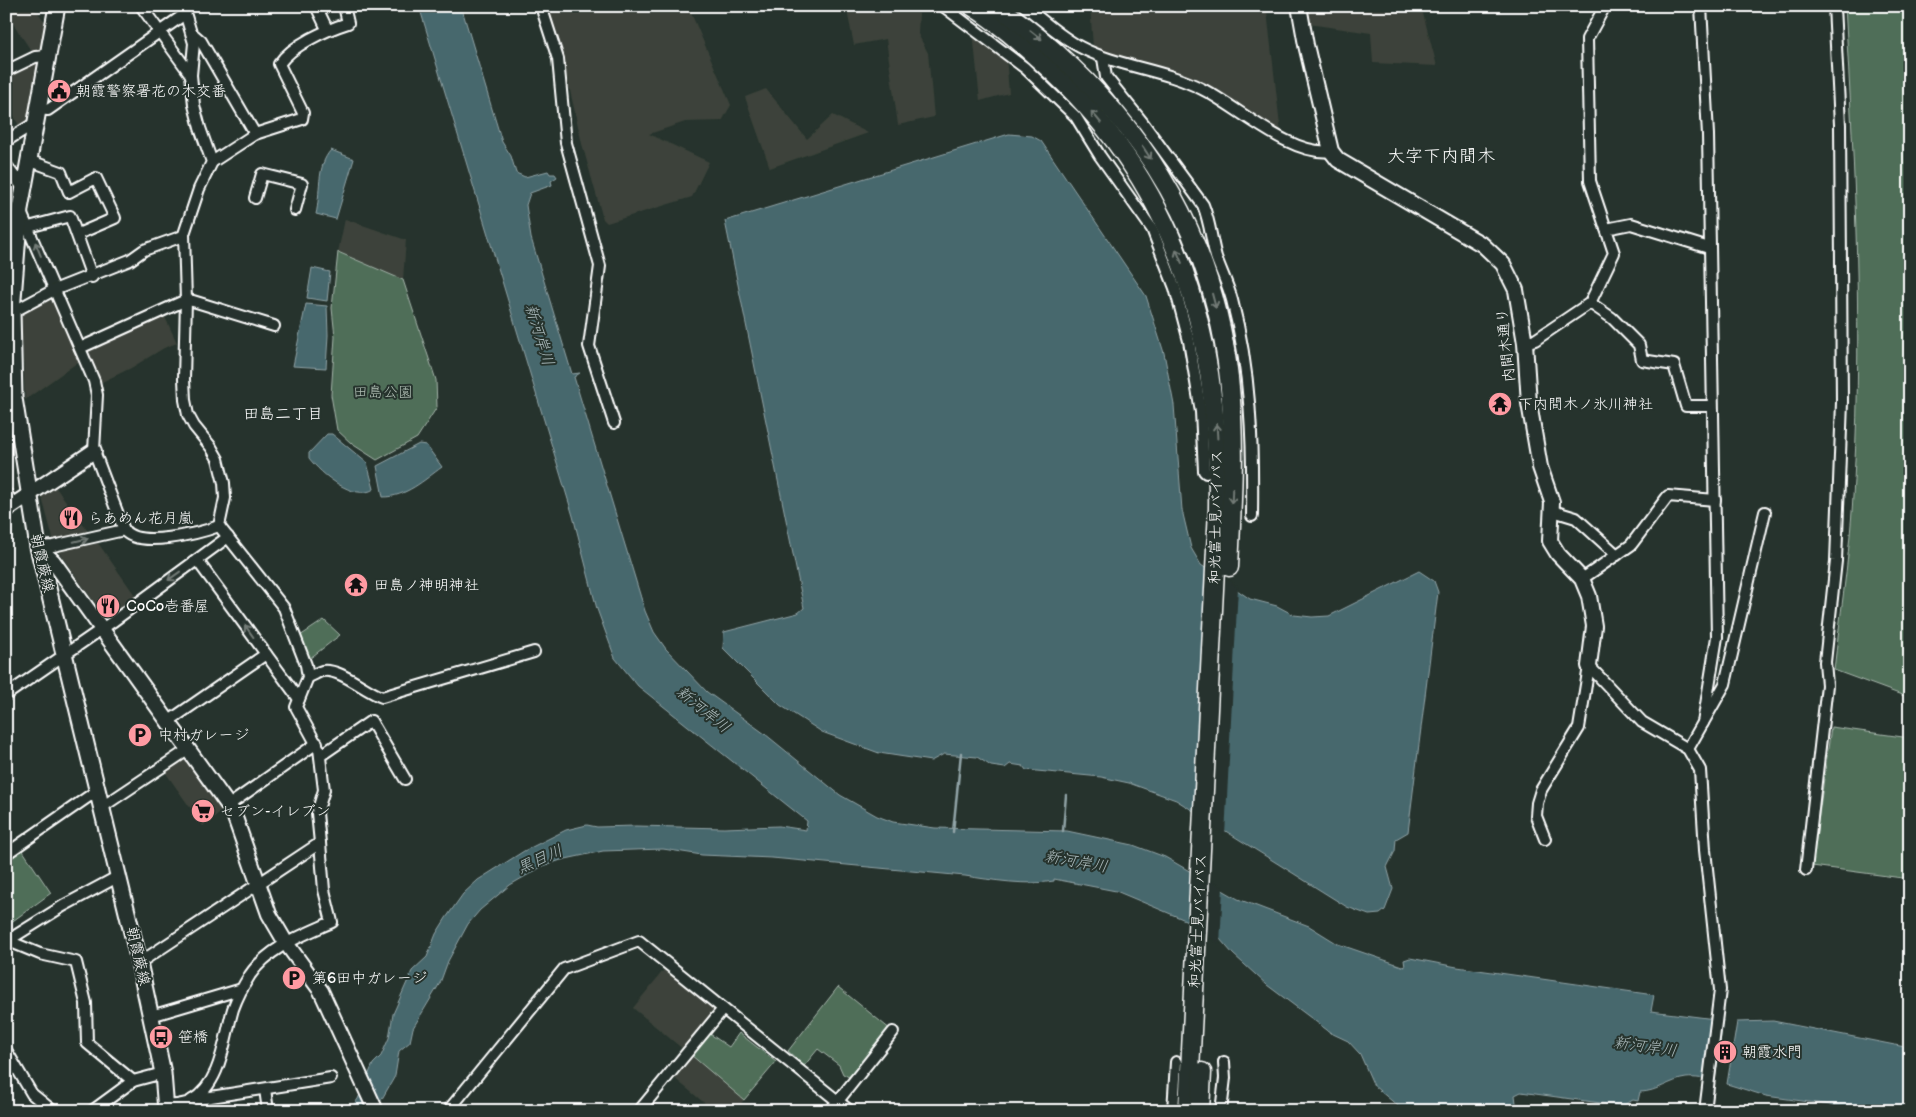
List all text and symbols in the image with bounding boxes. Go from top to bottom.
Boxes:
one-way arrow [1030,30,1043,41]
public building icon: 朝霞警察署花の木交番 [46,78,72,104]
place label: 朝霞警察署花の木交番 [76,82,226,101]
one-way arrow [1091,111,1102,124]
one-way arrow [1142,146,1152,160]
district label: 大字下内間木 [1387,146,1495,167]
one-way arrow [33,242,42,257]
one-way arrow [1174,249,1183,264]
one-way arrow [1210,292,1219,308]
water label: 新河岸川 [521,302,557,368]
street label: 内間木通り [1493,307,1519,383]
park label: 田島公園 [353,383,413,402]
temple icon: 下内間木ノ氷川神社 [1487,391,1513,417]
place label: 下内間木ノ氷川神社 [1518,395,1653,414]
district label: 田島二丁目 [243,405,323,424]
one-way arrow [1212,424,1221,440]
street label: 和光富士見バイパス [1205,449,1227,585]
one-way arrow [1227,488,1237,504]
restaurant icon: らあめん花月嵐 [58,505,84,531]
place label: らあめん花月嵐 [88,509,193,528]
street label: 朝霞蕨線 [26,532,58,594]
one-way arrow [73,535,89,544]
one-way arrow [167,571,181,581]
temple icon: 田島ノ神明神社 [343,572,369,598]
place label: 田島ノ神明神社 [374,576,479,595]
restaurant icon: CoCo壱番屋 [95,593,121,619]
place label: CoCo壱番屋 [126,597,209,616]
one-way arrow [244,624,254,638]
water label: 新河岸川 [672,682,734,738]
parking icon: 中村ガレージ [127,722,153,748]
place label: 中村ガレージ [158,726,249,745]
supermarket icon: セブン-イレブン [190,798,216,824]
place label: セブン-イレブン [220,802,331,821]
water label: 黒目川 [514,842,566,878]
water label: 新河岸川 [1043,847,1109,877]
street label: 和光富士見バイパス [1185,853,1211,989]
street label: 朝霞蕨線 [122,925,154,987]
parking icon: 第6田中ガレージ [281,965,307,991]
place label: 第6田中ガレージ [312,969,427,988]
bus stop icon: 笹橋 [148,1024,174,1050]
place label: 笹橋 [178,1028,208,1047]
water label: 新河岸川 [1612,1033,1678,1061]
building icon: 朝霞水門 [1712,1039,1738,1065]
place label: 朝霞水門 [1742,1043,1802,1062]

